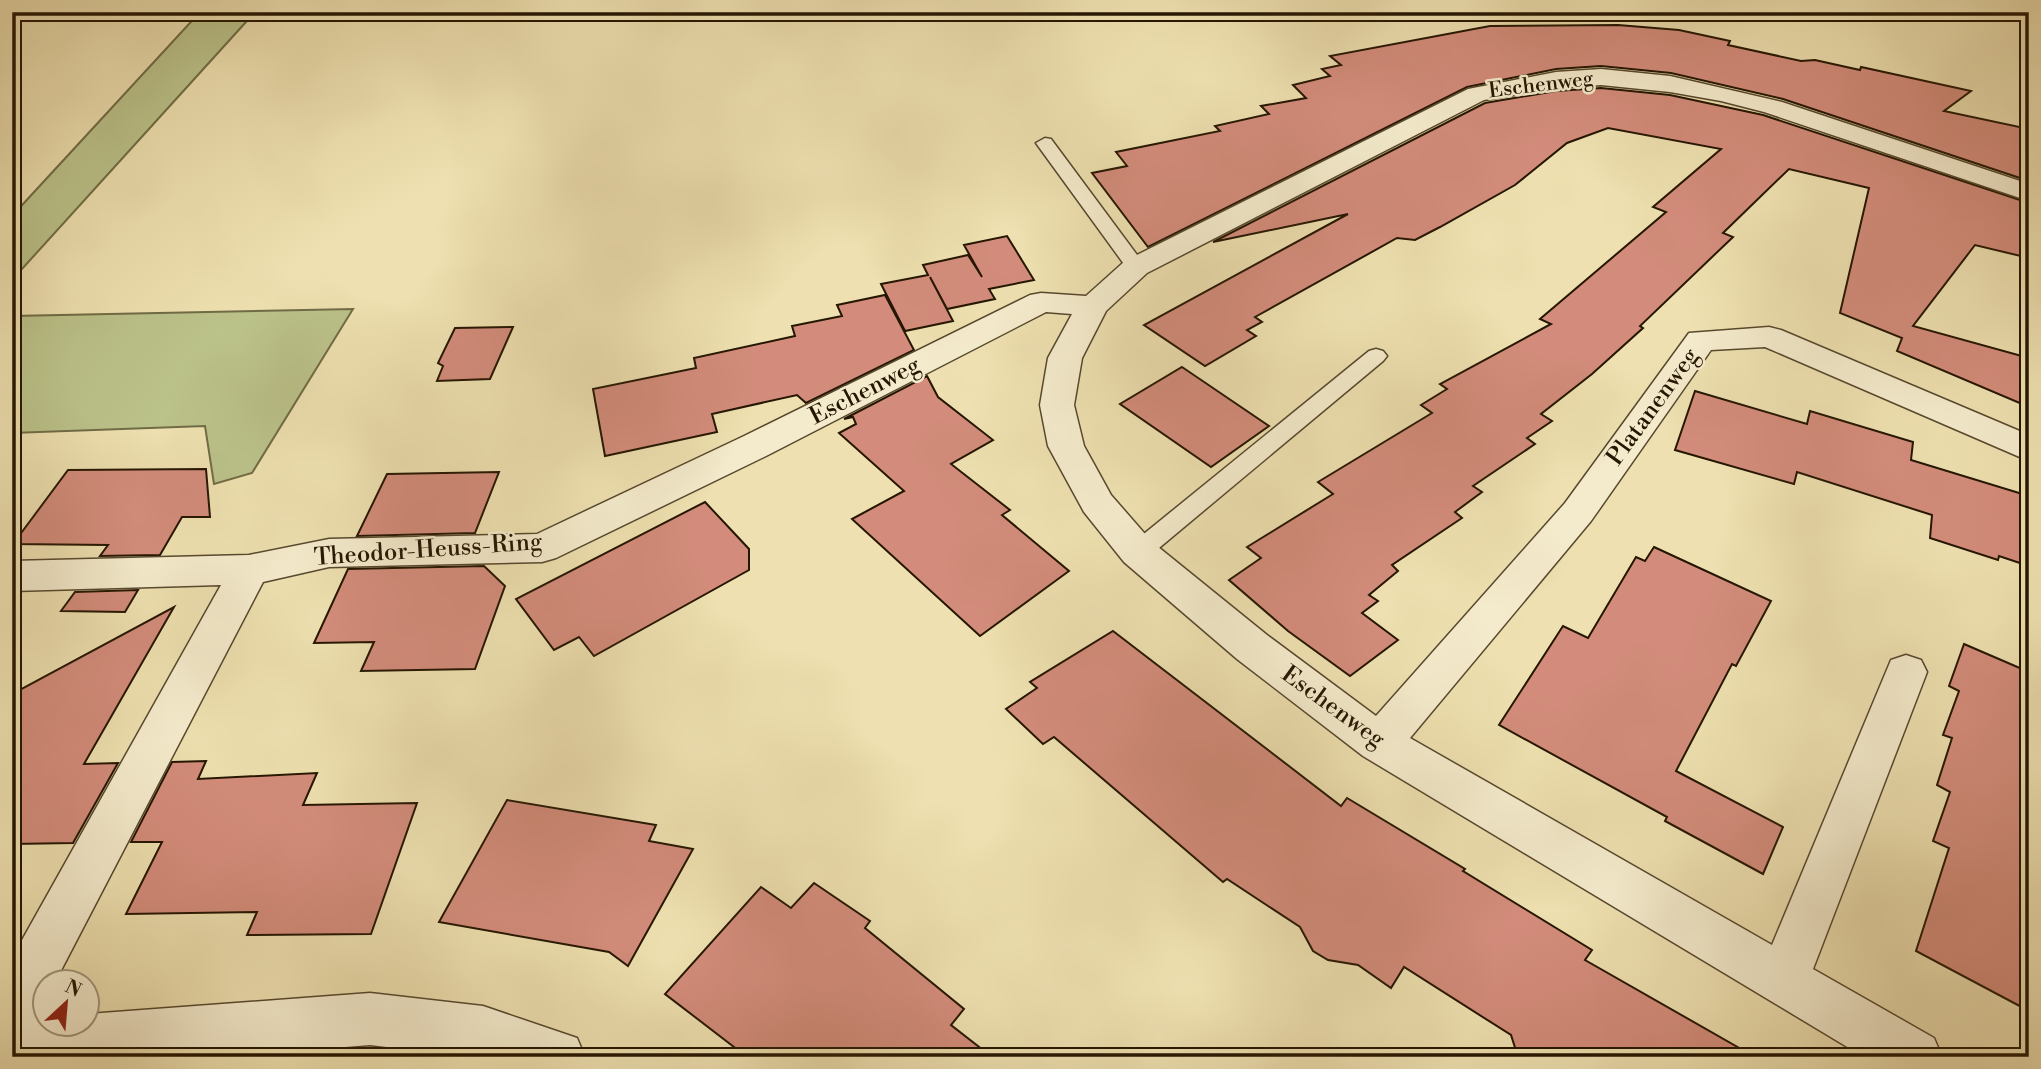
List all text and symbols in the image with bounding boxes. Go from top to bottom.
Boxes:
street label: Eschenweg [1487,66,1595,104]
street label: Platanenweg [1600,342,1706,472]
street label: Eschenweg [804,350,926,432]
street label: Theodor-Heuss-Ring [313,527,544,573]
street label: Eschenweg [1275,659,1391,755]
north arrow [32,968,102,1038]
text: N [61,975,85,1003]

